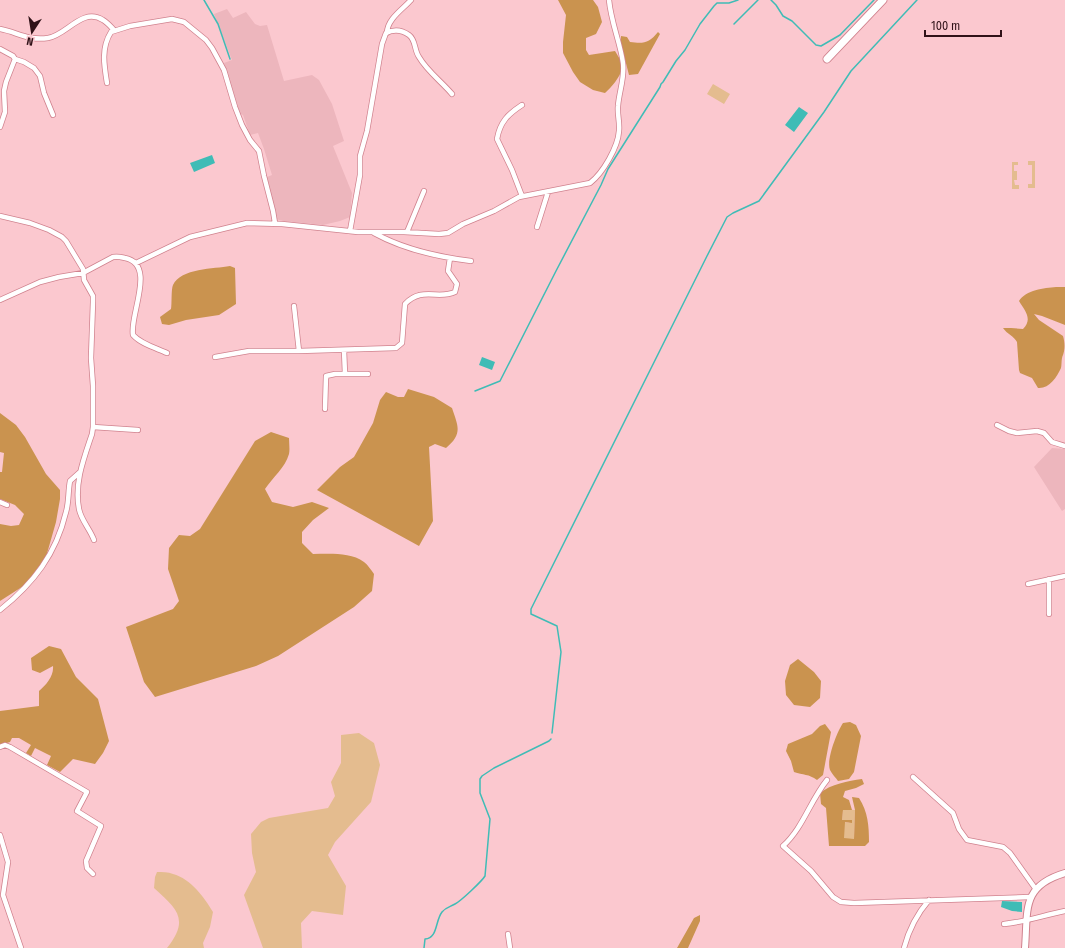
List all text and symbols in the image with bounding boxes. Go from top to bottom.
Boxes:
north arrow [12,12,52,52]
scale bar [925,12,1001,38]
text: 100 m [931,19,960,33]
text: N [25,34,35,48]

